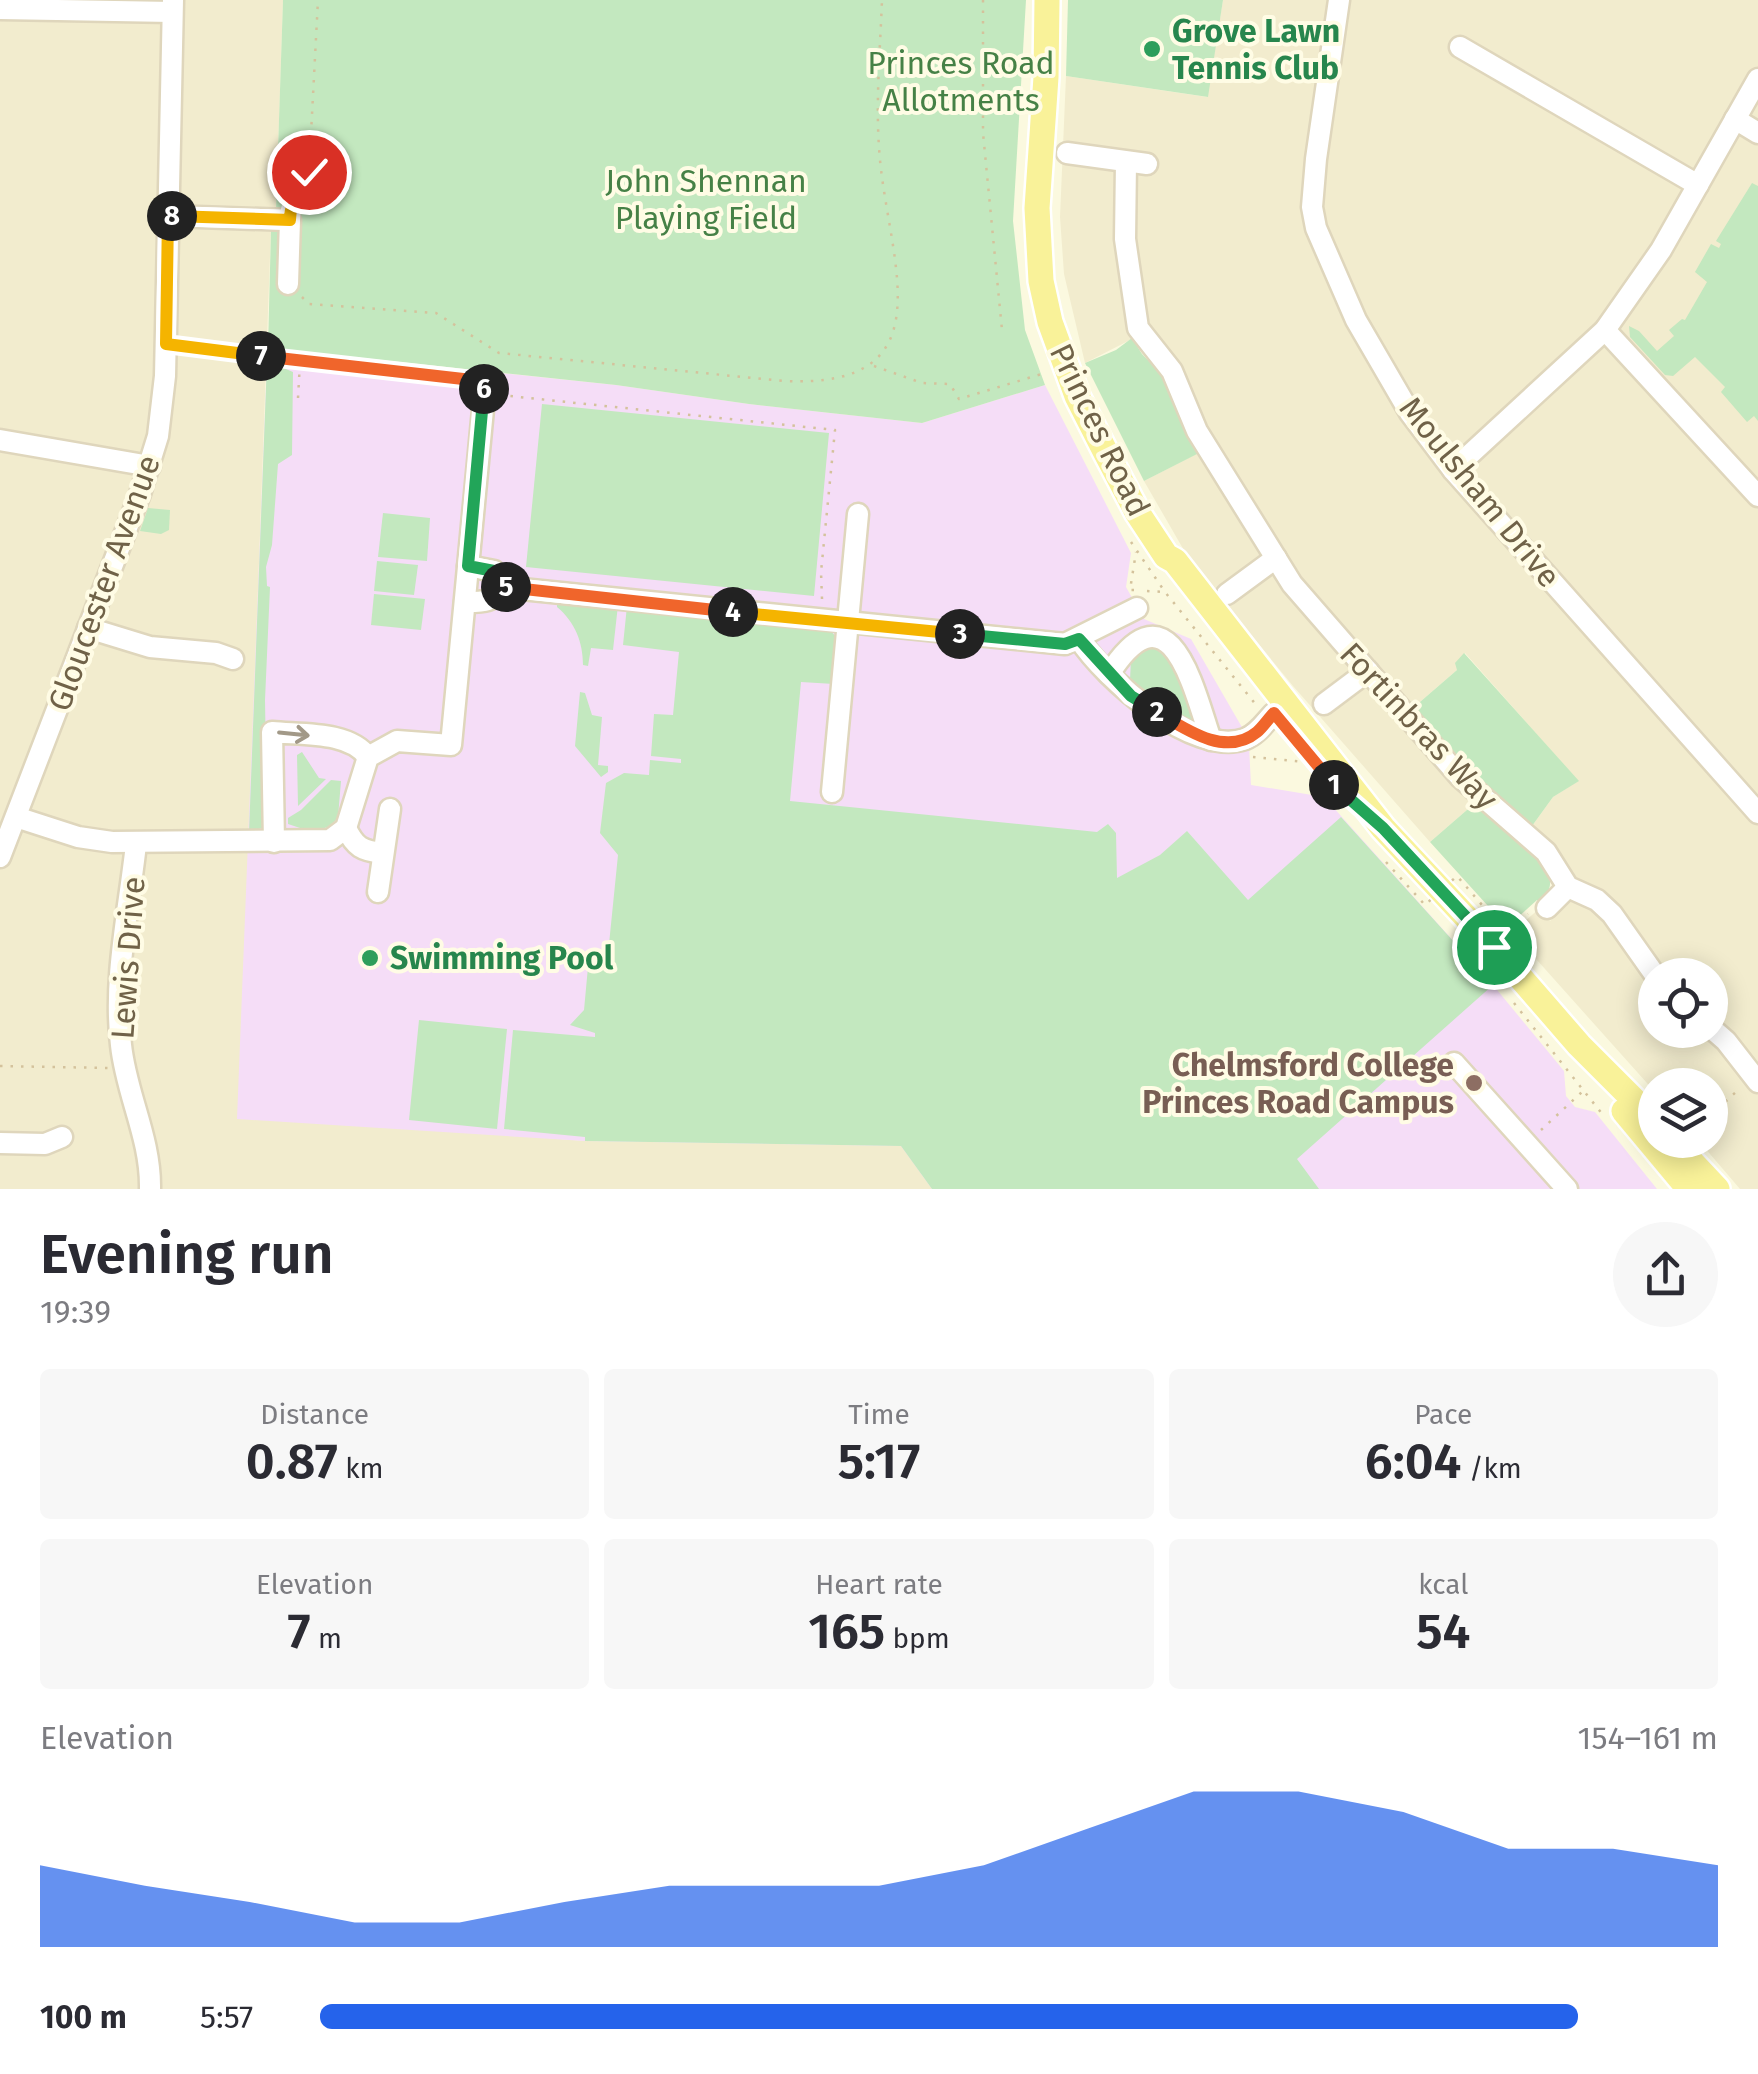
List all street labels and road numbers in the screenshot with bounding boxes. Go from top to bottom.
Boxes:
street label: Princes Road [1042,337,1158,523]
street label: Moulsham Drive [1392,389,1568,595]
street label: Gloucester Avenue [40,450,168,716]
street label: Fortinbras Way [1332,635,1506,817]
street label: Lewis Drive [103,875,153,1041]

